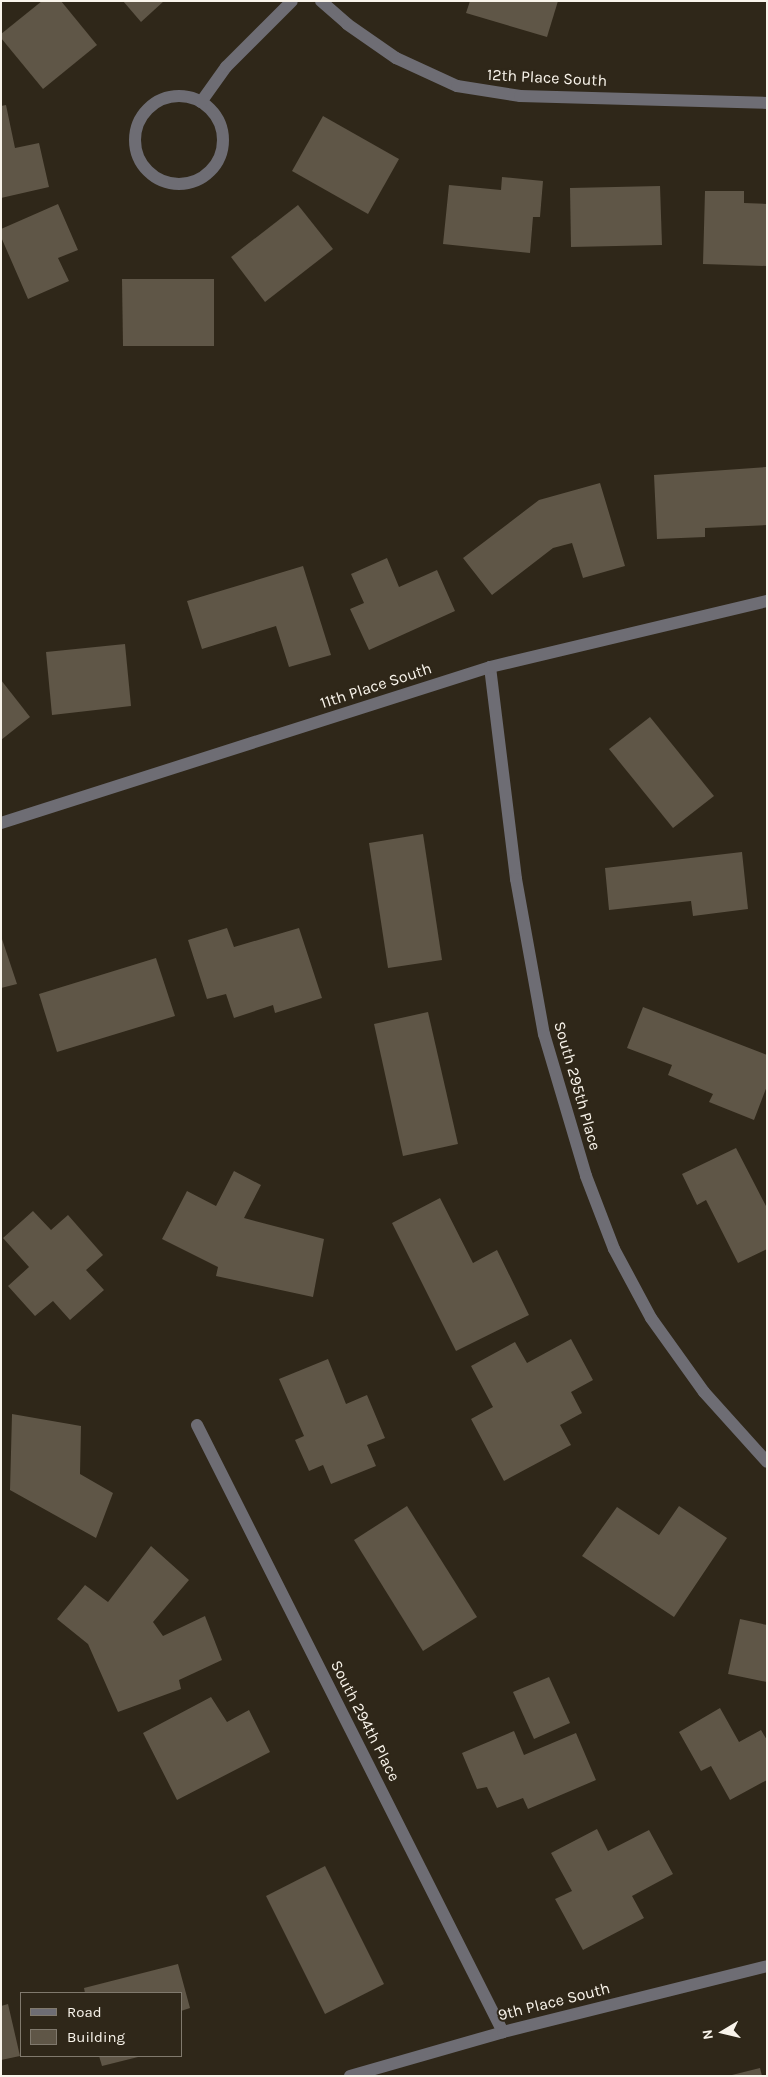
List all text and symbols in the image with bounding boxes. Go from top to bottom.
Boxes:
street label: 12th Place South [486,65,608,91]
street label: 11th Place South [318,659,434,713]
street label: South 295th Place [549,1019,605,1153]
street label: South 294th Place [326,1657,404,1785]
street label: 9th Place South [496,1979,612,2025]
legend [20,1992,182,2057]
text: Road [67,2003,102,2021]
north arrow [698,2007,748,2057]
text: Building [67,2028,125,2046]
text: N [699,2028,717,2041]

